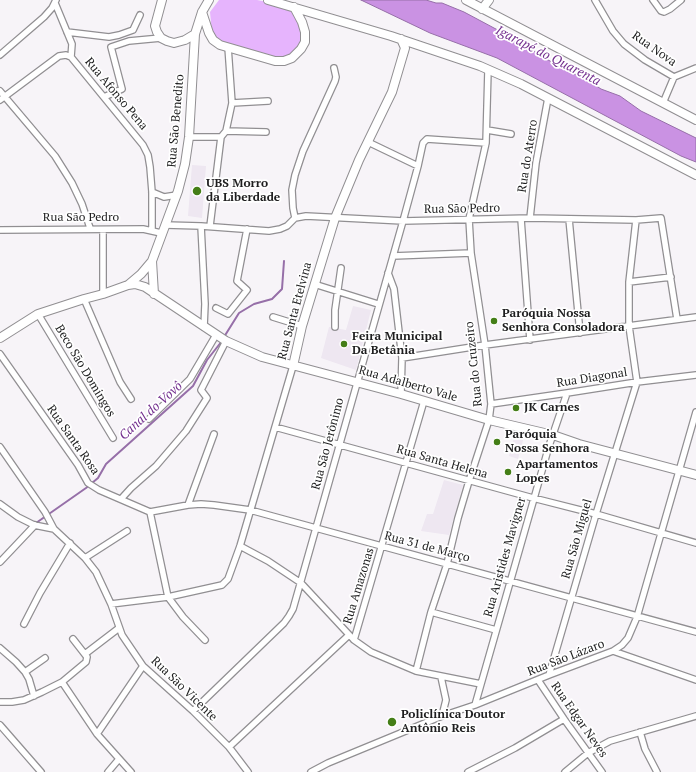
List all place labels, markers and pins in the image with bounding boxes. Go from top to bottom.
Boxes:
place label: UBS Morro da Liberdade [206,177,280,205]
marker: UBS Morro da Liberdade [191,185,203,197]
place label: Paróquia Nossa Senhora Consoladora [502,307,625,335]
marker: Paróquia Nossa Senhora Consoladora [489,316,499,326]
place label: Feira Municipal Da Betânia [352,330,443,358]
marker: Feira Municipal Da Betânia [339,339,349,349]
place label: JK Carnes [524,401,579,415]
marker: JK Carnes [511,403,521,413]
place label: Paróquia Nossa Senhora [505,428,590,456]
marker: Paróquia Nossa Senhora [492,437,502,447]
place label: Apartamentos Lopes [516,458,598,486]
marker: Apartamentos Lopes [503,467,513,477]
place label: Policlínica Doutor Antônio Reis [401,708,505,736]
marker: Policlínica Doutor Antônio Reis [386,716,398,728]

